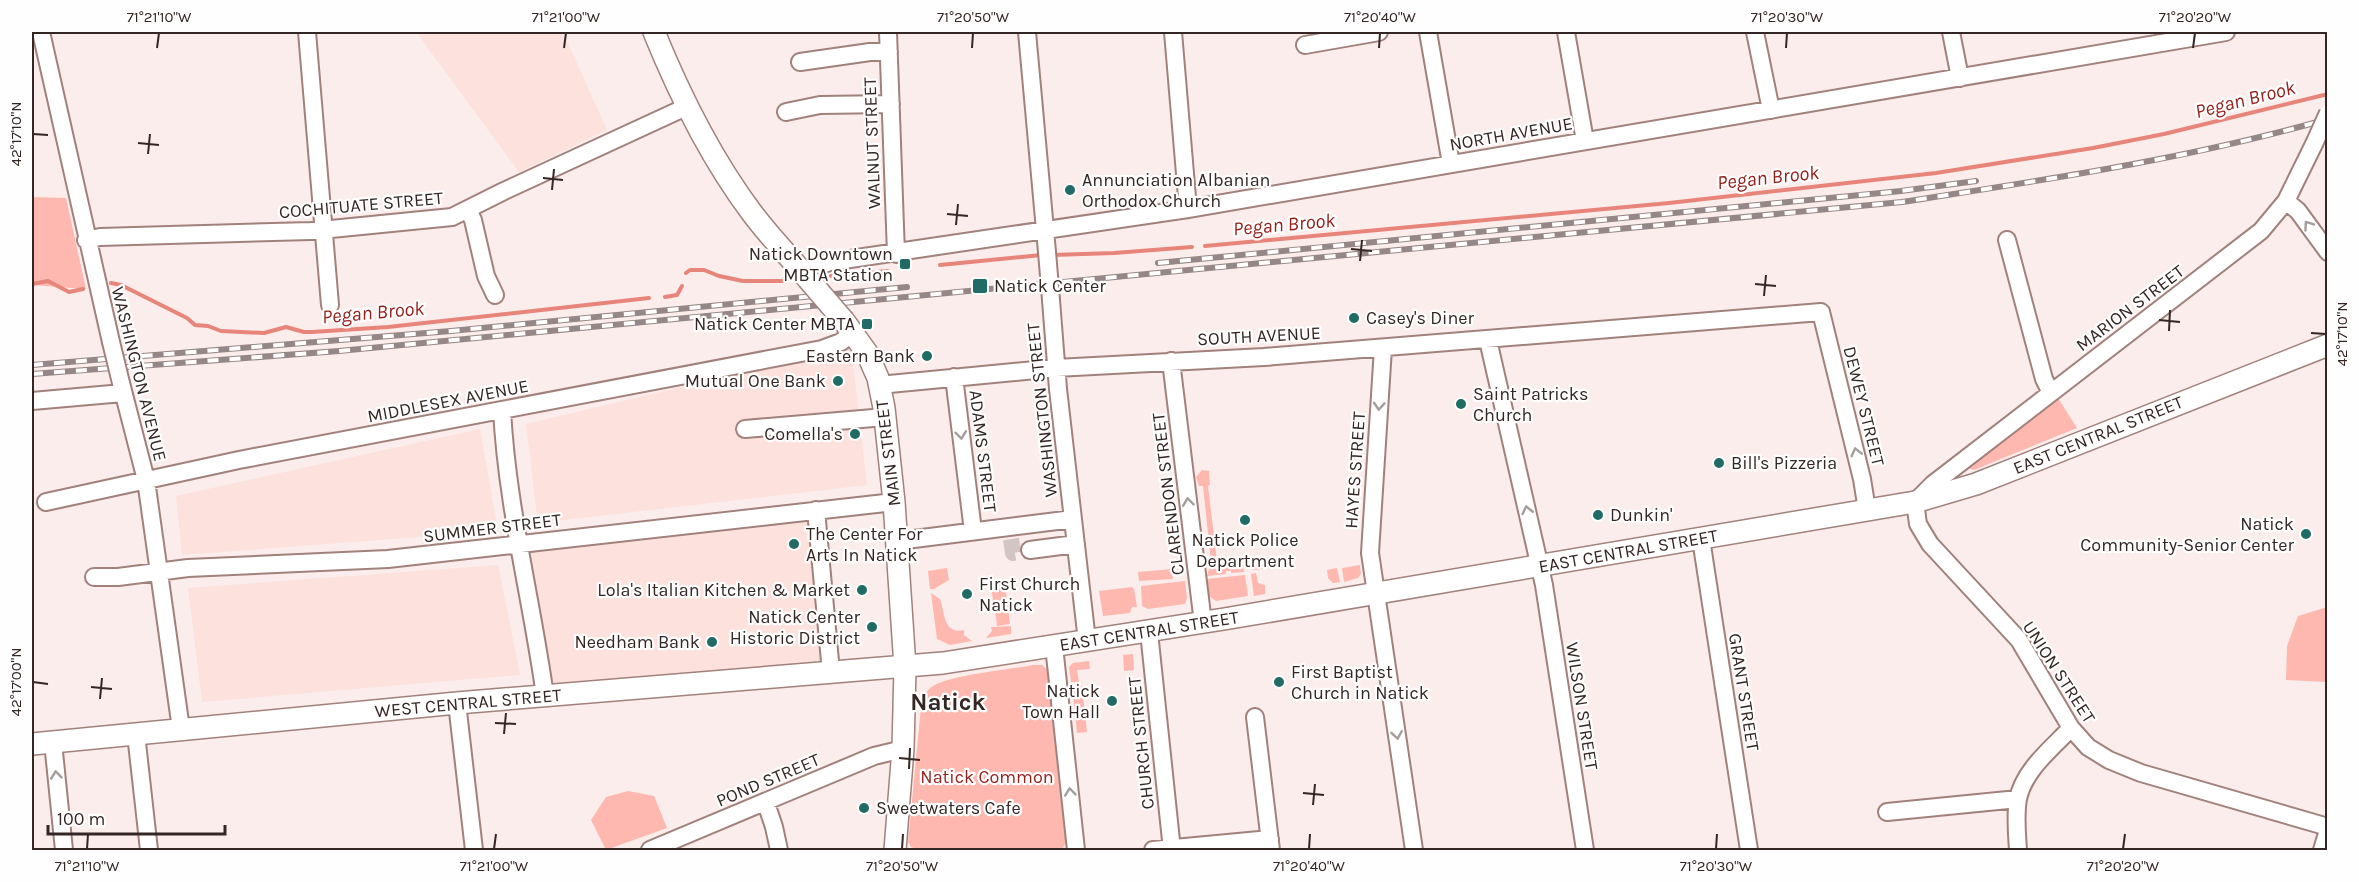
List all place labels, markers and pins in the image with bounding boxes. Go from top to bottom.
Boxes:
place label: Annunciation Albanian Orthodox Church [1082,169,1270,212]
marker: Annunciation Albanian Orthodox Church [1063,183,1077,197]
place label: Natick Downtown MBTA Station [749,243,893,286]
marker: Natick Downtown MBTA Station [898,257,912,271]
place label: Natick Center [994,275,1106,297]
marker: Natick Center [971,277,989,295]
place label: Casey's Diner [1366,307,1475,329]
marker: Casey's Diner [1347,311,1361,325]
place label: Natick Center MBTA [694,313,855,335]
marker: Natick Center MBTA [860,317,874,331]
place label: Eastern Bank [806,345,915,367]
marker: Eastern Bank [920,349,934,363]
place label: Mutual One Bank [685,370,826,392]
marker: Mutual One Bank [831,374,845,388]
place label: Saint Patricks Church [1473,383,1588,426]
marker: Saint Patricks Church [1454,397,1468,411]
place label: Comella's [764,423,843,445]
marker: Comella's [848,427,862,441]
place label: Bill's Pizzeria [1731,452,1837,474]
marker: Bill's Pizzeria [1712,456,1726,470]
place label: Dunkin' [1610,504,1672,526]
marker: Dunkin' [1591,508,1605,522]
marker: Natick Police Department [1238,513,1252,527]
place label: Natick Community-Senior Center [2080,513,2294,556]
place label: The Center For Arts In Natick [806,523,923,566]
marker: Natick Community-Senior Center [2299,527,2313,541]
place label: Natick Police Department [1192,529,1298,572]
marker: The Center For Arts In Natick [787,537,801,551]
place label: First Church Natick [979,573,1080,616]
place label: Lola's Italian Kitchen & Market [597,579,850,601]
marker: Lola's Italian Kitchen & Market [855,583,869,597]
marker: First Church Natick [960,587,974,601]
place label: Natick Center Historic District [730,606,860,649]
marker: Natick Center Historic District [865,620,879,634]
place label: Needham Bank [575,631,700,653]
marker: Needham Bank [705,635,719,649]
place label: First Baptist Church in Natick [1291,661,1429,704]
marker: First Baptist Church in Natick [1272,675,1286,689]
place label: Natick Town Hall [1022,680,1100,723]
marker: Natick Town Hall [1105,694,1119,708]
place label: Sweetwaters Cafe [876,797,1021,819]
marker: Sweetwaters Cafe [857,801,871,815]

